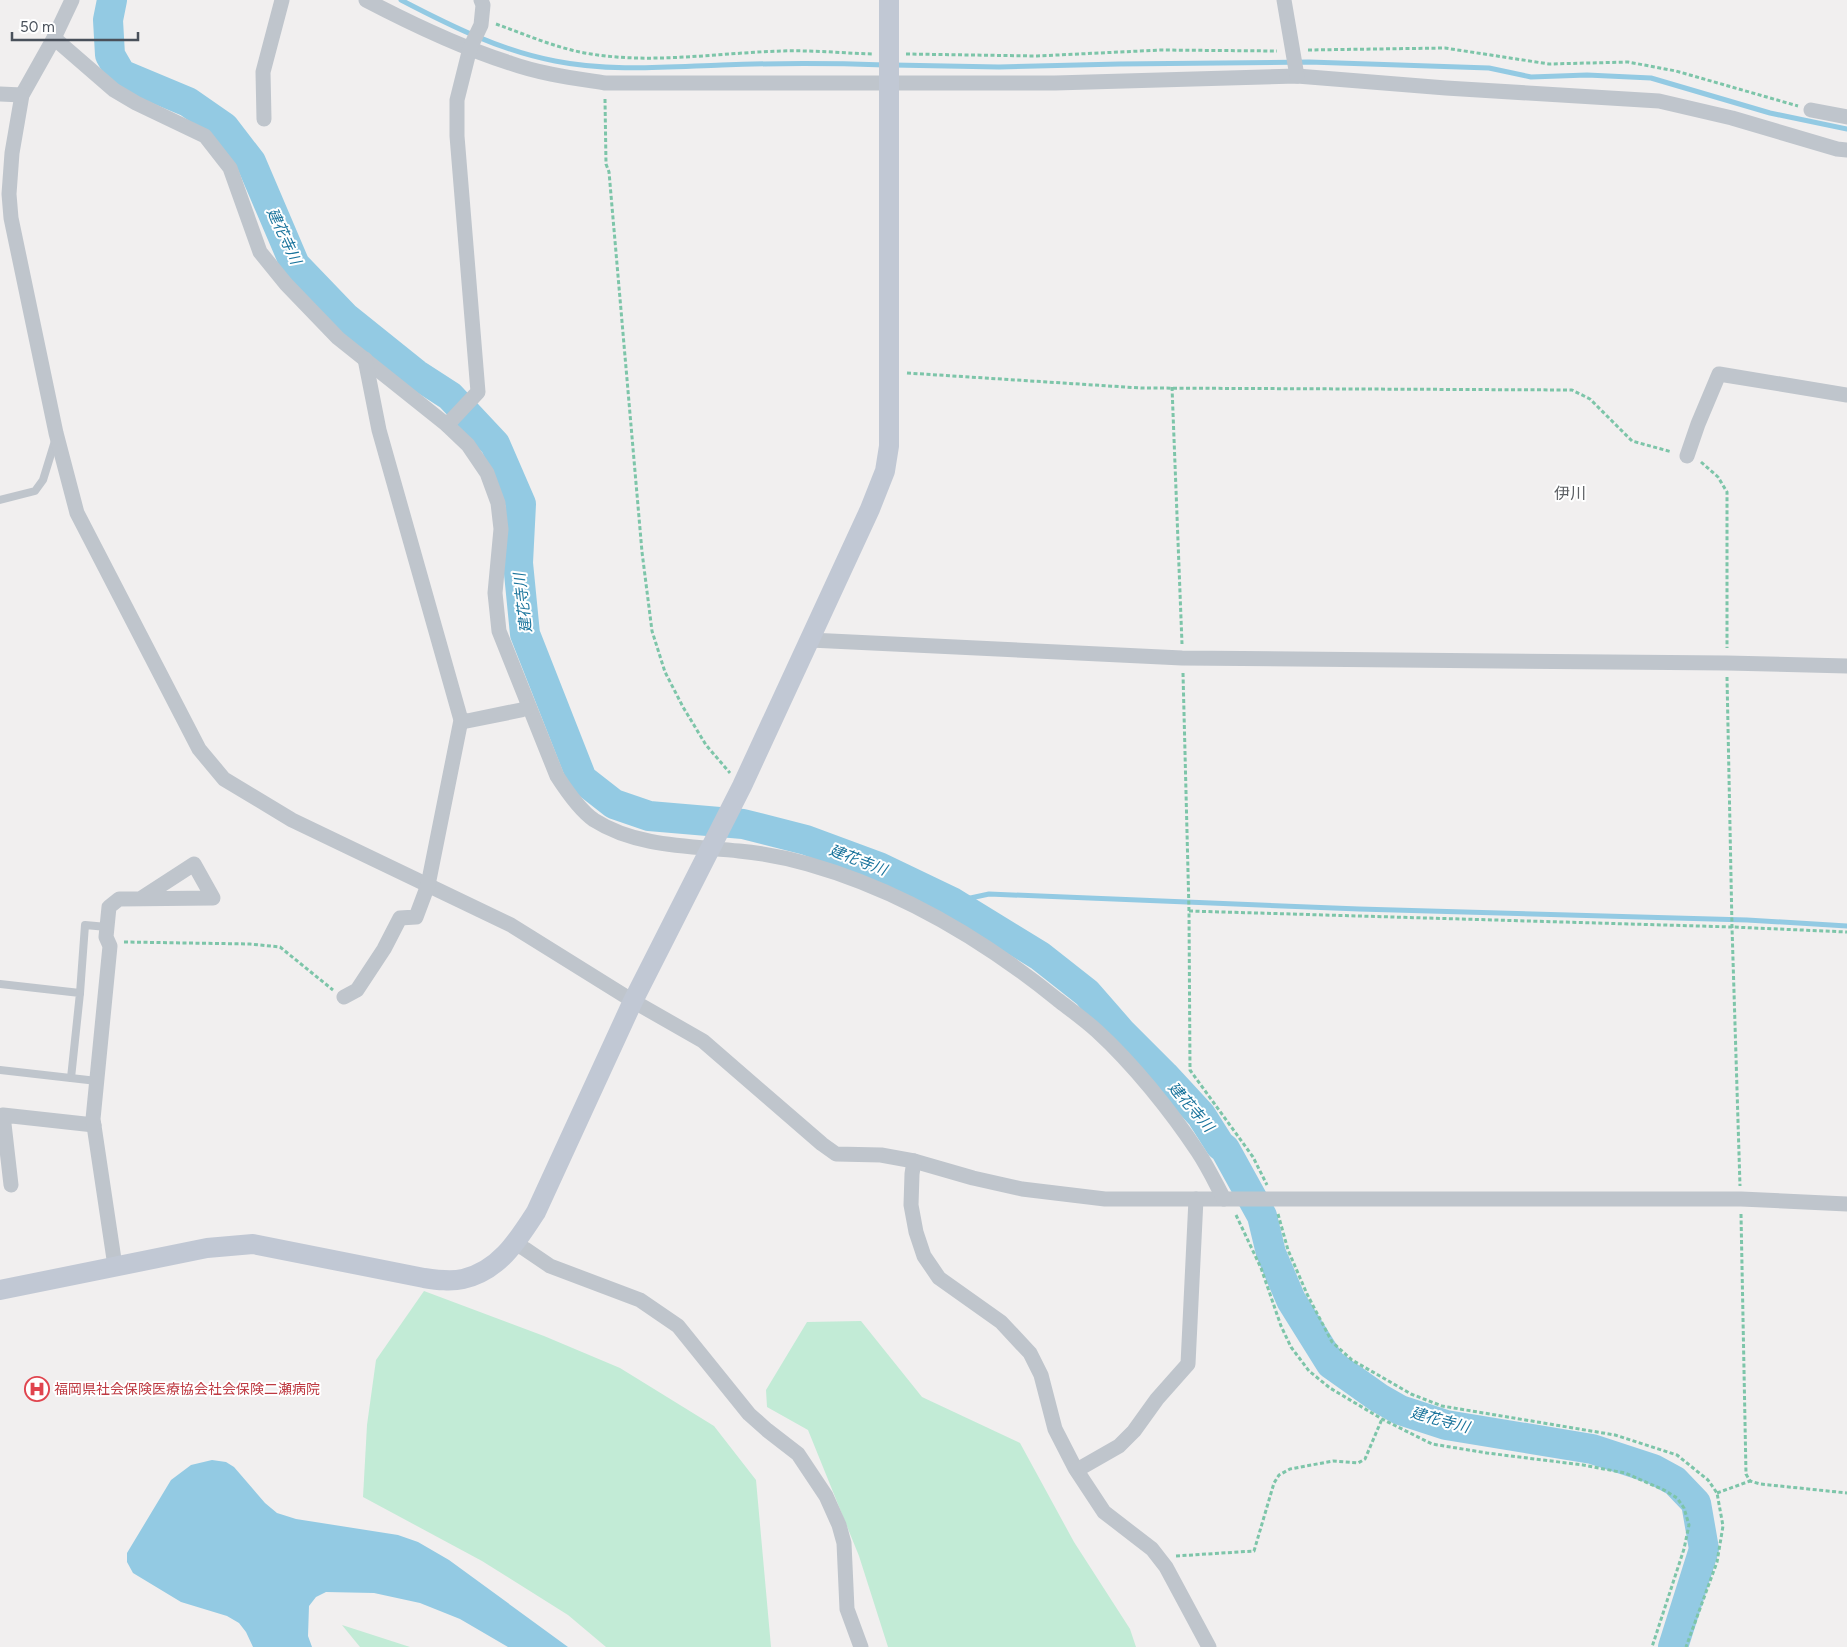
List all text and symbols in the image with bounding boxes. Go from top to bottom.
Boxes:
scale bar [12,10,139,42]
text: 50 m [20,18,55,36]
water label: 建花寺川 [263,205,306,269]
district label: 伊川 [1554,484,1586,503]
water label: 建花寺川 [510,570,536,634]
water label: 建花寺川 [827,841,891,880]
water label: 建花寺川 [1165,1078,1219,1137]
hospital icon: 福岡県社会保険医療協会社会保険二瀬病院 [24,1376,50,1402]
place label: 福岡県社会保険医療協会社会保険二瀬病院 [54,1381,320,1398]
water label: 建花寺川 [1409,1404,1473,1437]

